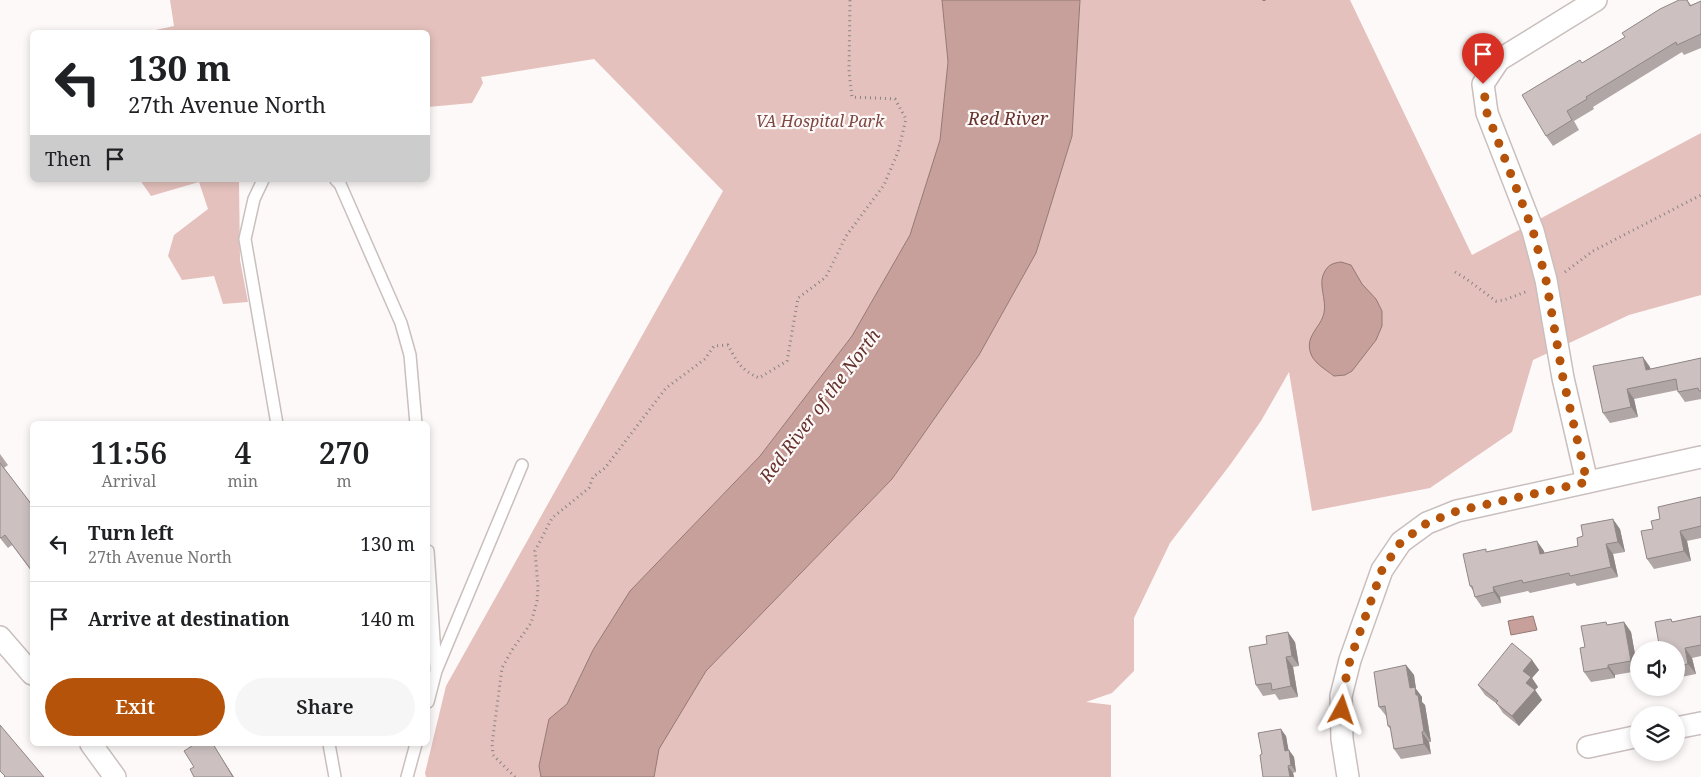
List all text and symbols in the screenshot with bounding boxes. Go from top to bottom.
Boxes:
pin [1462,33,1504,84]
icon: arrive [1469,40,1497,68]
text: 130 m [128,44,231,91]
icon: left [45,50,110,115]
text: 27th Avenue North [128,89,326,119]
water label: Red River [967,106,1049,130]
park label: VA Hospital Park [756,110,885,132]
icon: arrive [101,145,129,173]
text: Then [45,146,91,172]
water label: Red River of the North [753,323,885,488]
text: 11:56 [91,432,167,473]
text: 4 [234,432,251,473]
text: 270 [319,432,369,473]
text: Arrival [101,470,156,492]
text: min [228,470,258,492]
text: m [337,470,352,492]
text: Turn left [88,520,174,546]
icon: left [45,530,73,558]
text: 130 m [360,531,415,557]
text: 27th Avenue North [88,546,232,568]
icon: arrive [45,605,73,633]
text: Arrive at destination [88,606,290,632]
text: 140 m [360,606,415,632]
map controls [1630,641,1685,761]
button: sound [1630,641,1685,696]
button: Exit [45,678,225,736]
button: Share [235,678,415,736]
position arrow [1315,683,1367,735]
button: layers [1630,706,1685,761]

